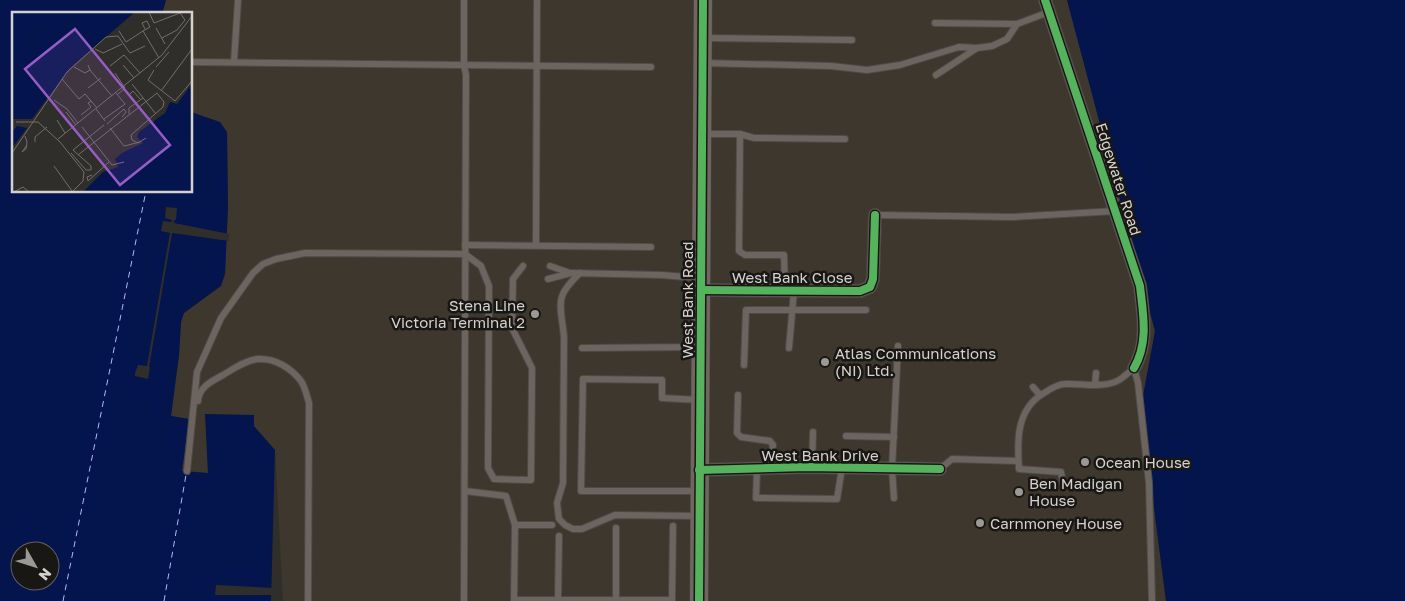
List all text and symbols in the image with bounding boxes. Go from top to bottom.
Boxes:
inset map [12,12,192,192]
street label: Edgewater Road [1092,120,1146,238]
street label: West Bank Road [678,242,696,358]
street label: West Bank Close [732,268,853,286]
place label: Stena Line Victoria Terminal 2 [391,296,525,331]
marker: Stena Line Victoria Terminal 2 [529,308,541,320]
place label: Atlas Communications (NI) Ltd. [835,344,996,379]
marker: Atlas Communications (NI) Ltd. [819,356,831,368]
street label: West Bank Drive [761,446,879,464]
place label: Ocean House [1095,453,1191,471]
marker: Ocean House [1079,456,1091,468]
place label: Ben Madigan House [1029,474,1122,509]
marker: Ben Madigan House [1013,486,1025,498]
place label: Carnmoney House [990,514,1122,532]
marker: Carnmoney House [974,517,986,529]
north arrow [10,541,60,591]
text: N [36,565,55,584]

